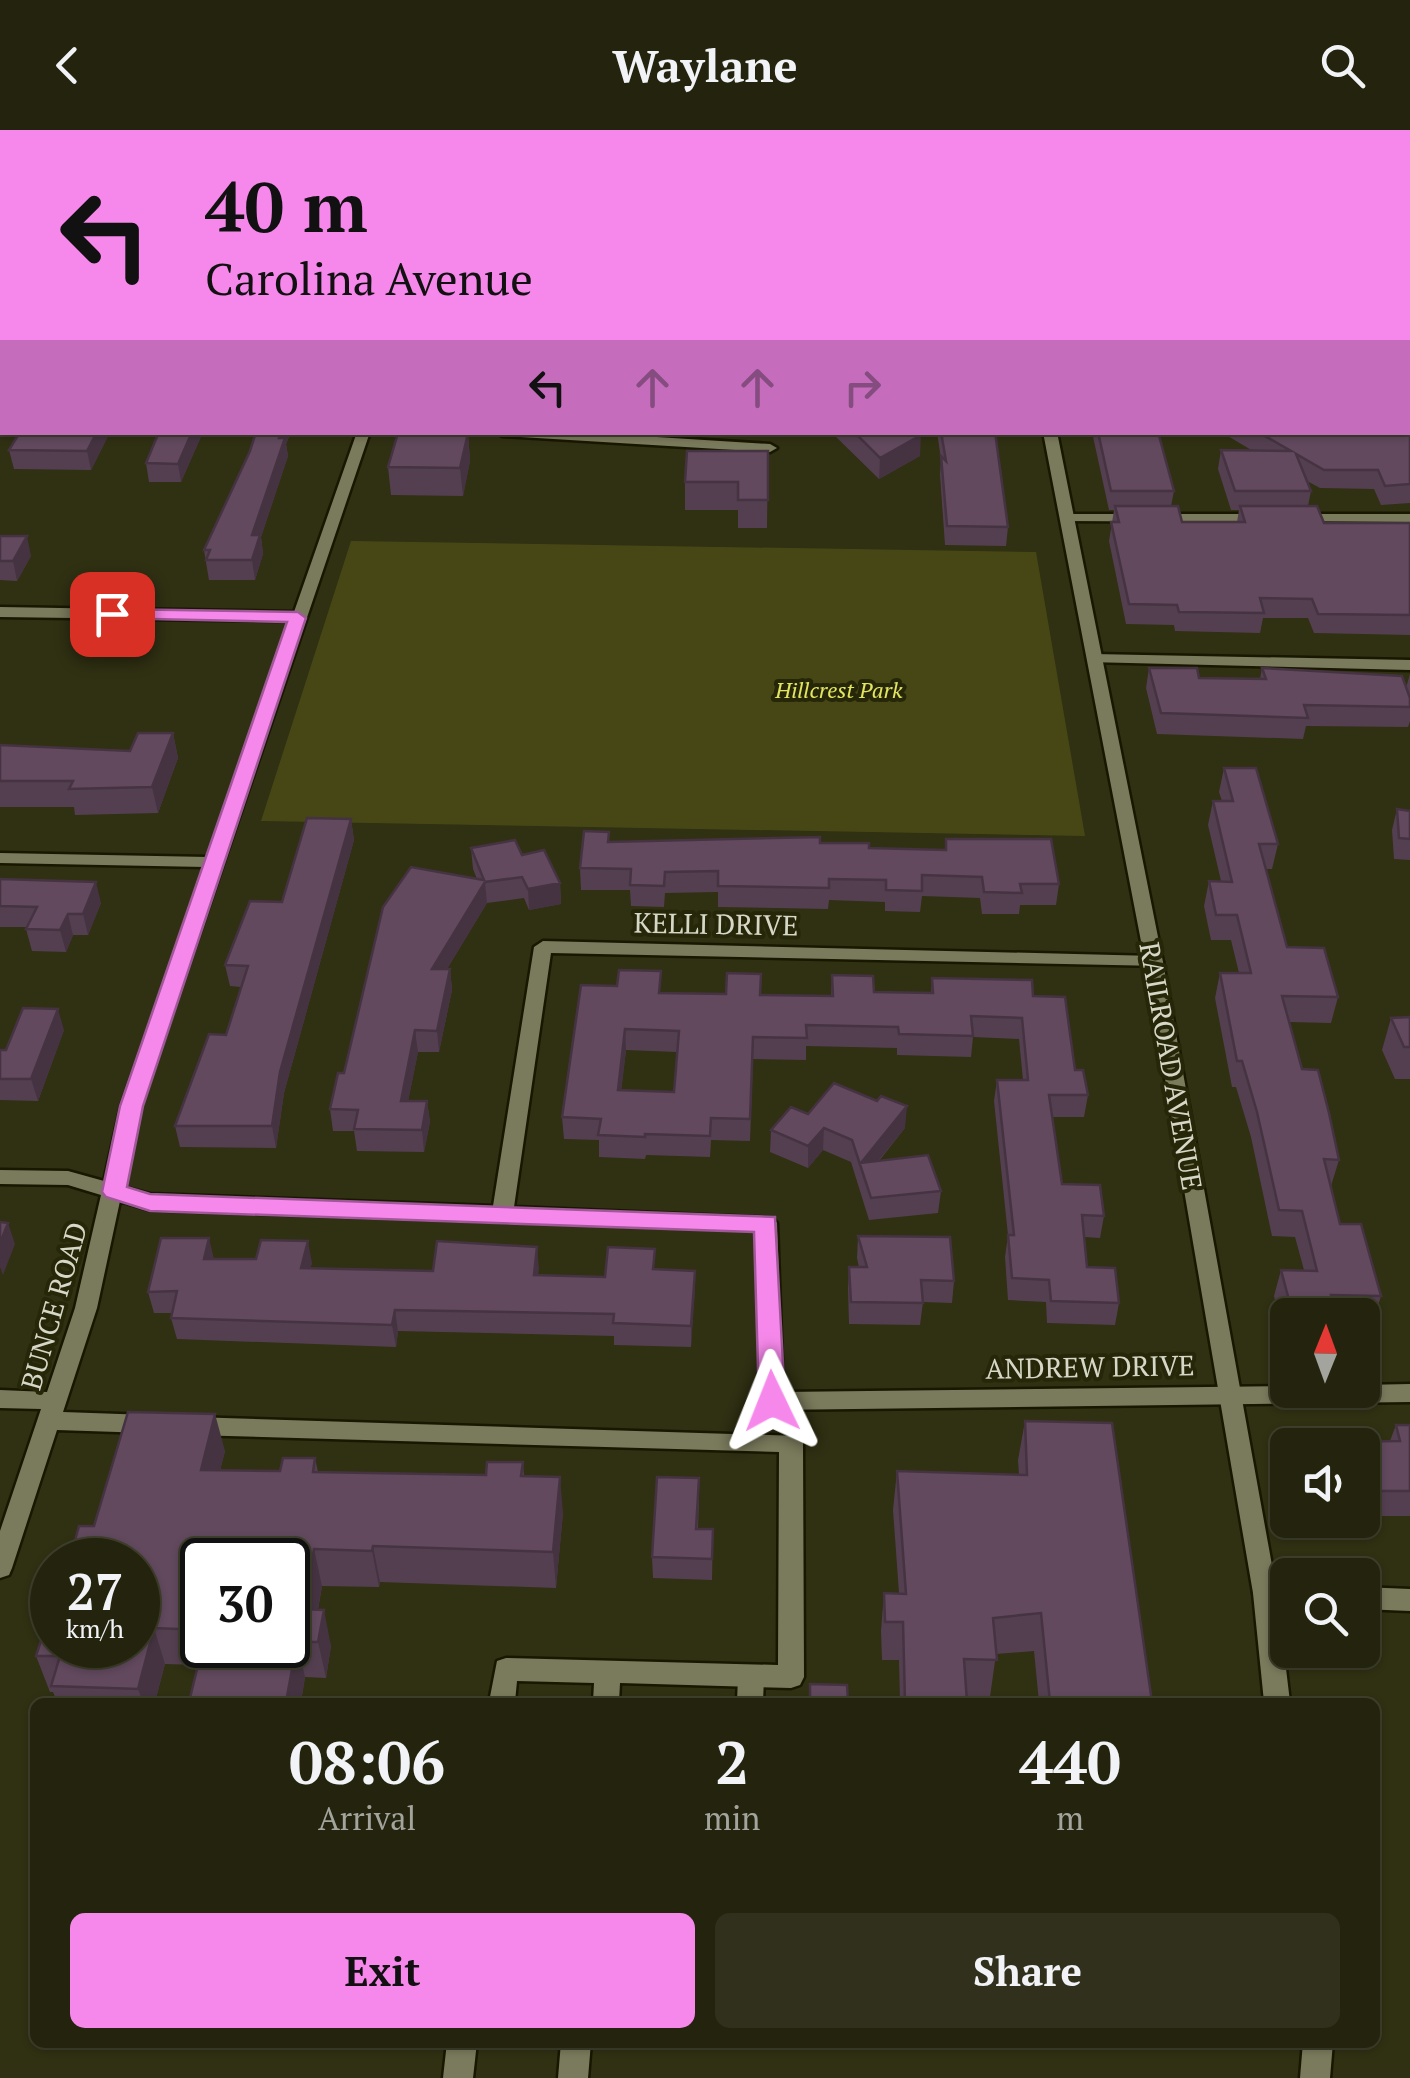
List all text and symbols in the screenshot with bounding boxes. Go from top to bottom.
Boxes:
text: Waylane [612,35,798,95]
icon: back [40,38,95,93]
icon: search [1315,38,1370,93]
text: 40 m [205,159,368,252]
icon: left [40,170,170,300]
text: Carolina Avenue [205,248,533,308]
icon: left [520,360,575,415]
icon: ahead [625,360,680,415]
icon: ahead [730,360,785,415]
icon: right [835,360,890,415]
pin [70,572,155,657]
icon: arrive [85,587,140,642]
park label: Hillcrest Park [774,675,903,704]
street label: KELLI DRIVE [633,904,799,943]
street label: RAILROAD AVENUE [1131,939,1211,1193]
street label: BUNCE ROAD [12,1218,95,1394]
north arrow [1270,1298,1380,1408]
map controls [1270,1298,1380,1668]
street label: ANDREW DRIVE [985,1346,1195,1387]
position arrow [720,1349,824,1453]
button: sound [1270,1428,1380,1538]
speed limit sign: 30 [180,1538,310,1668]
text: 27 [67,1558,123,1624]
button: search [1270,1558,1380,1668]
text: km/h [66,1612,124,1645]
text: 08:06 [289,1722,445,1801]
text: 2 [715,1722,749,1801]
text: 440 [1019,1722,1121,1801]
text: Arrival [318,1797,416,1839]
text: min [704,1797,760,1839]
text: m [1056,1797,1084,1839]
button: Exit [70,1913,695,2028]
button: Share [715,1913,1340,2028]

